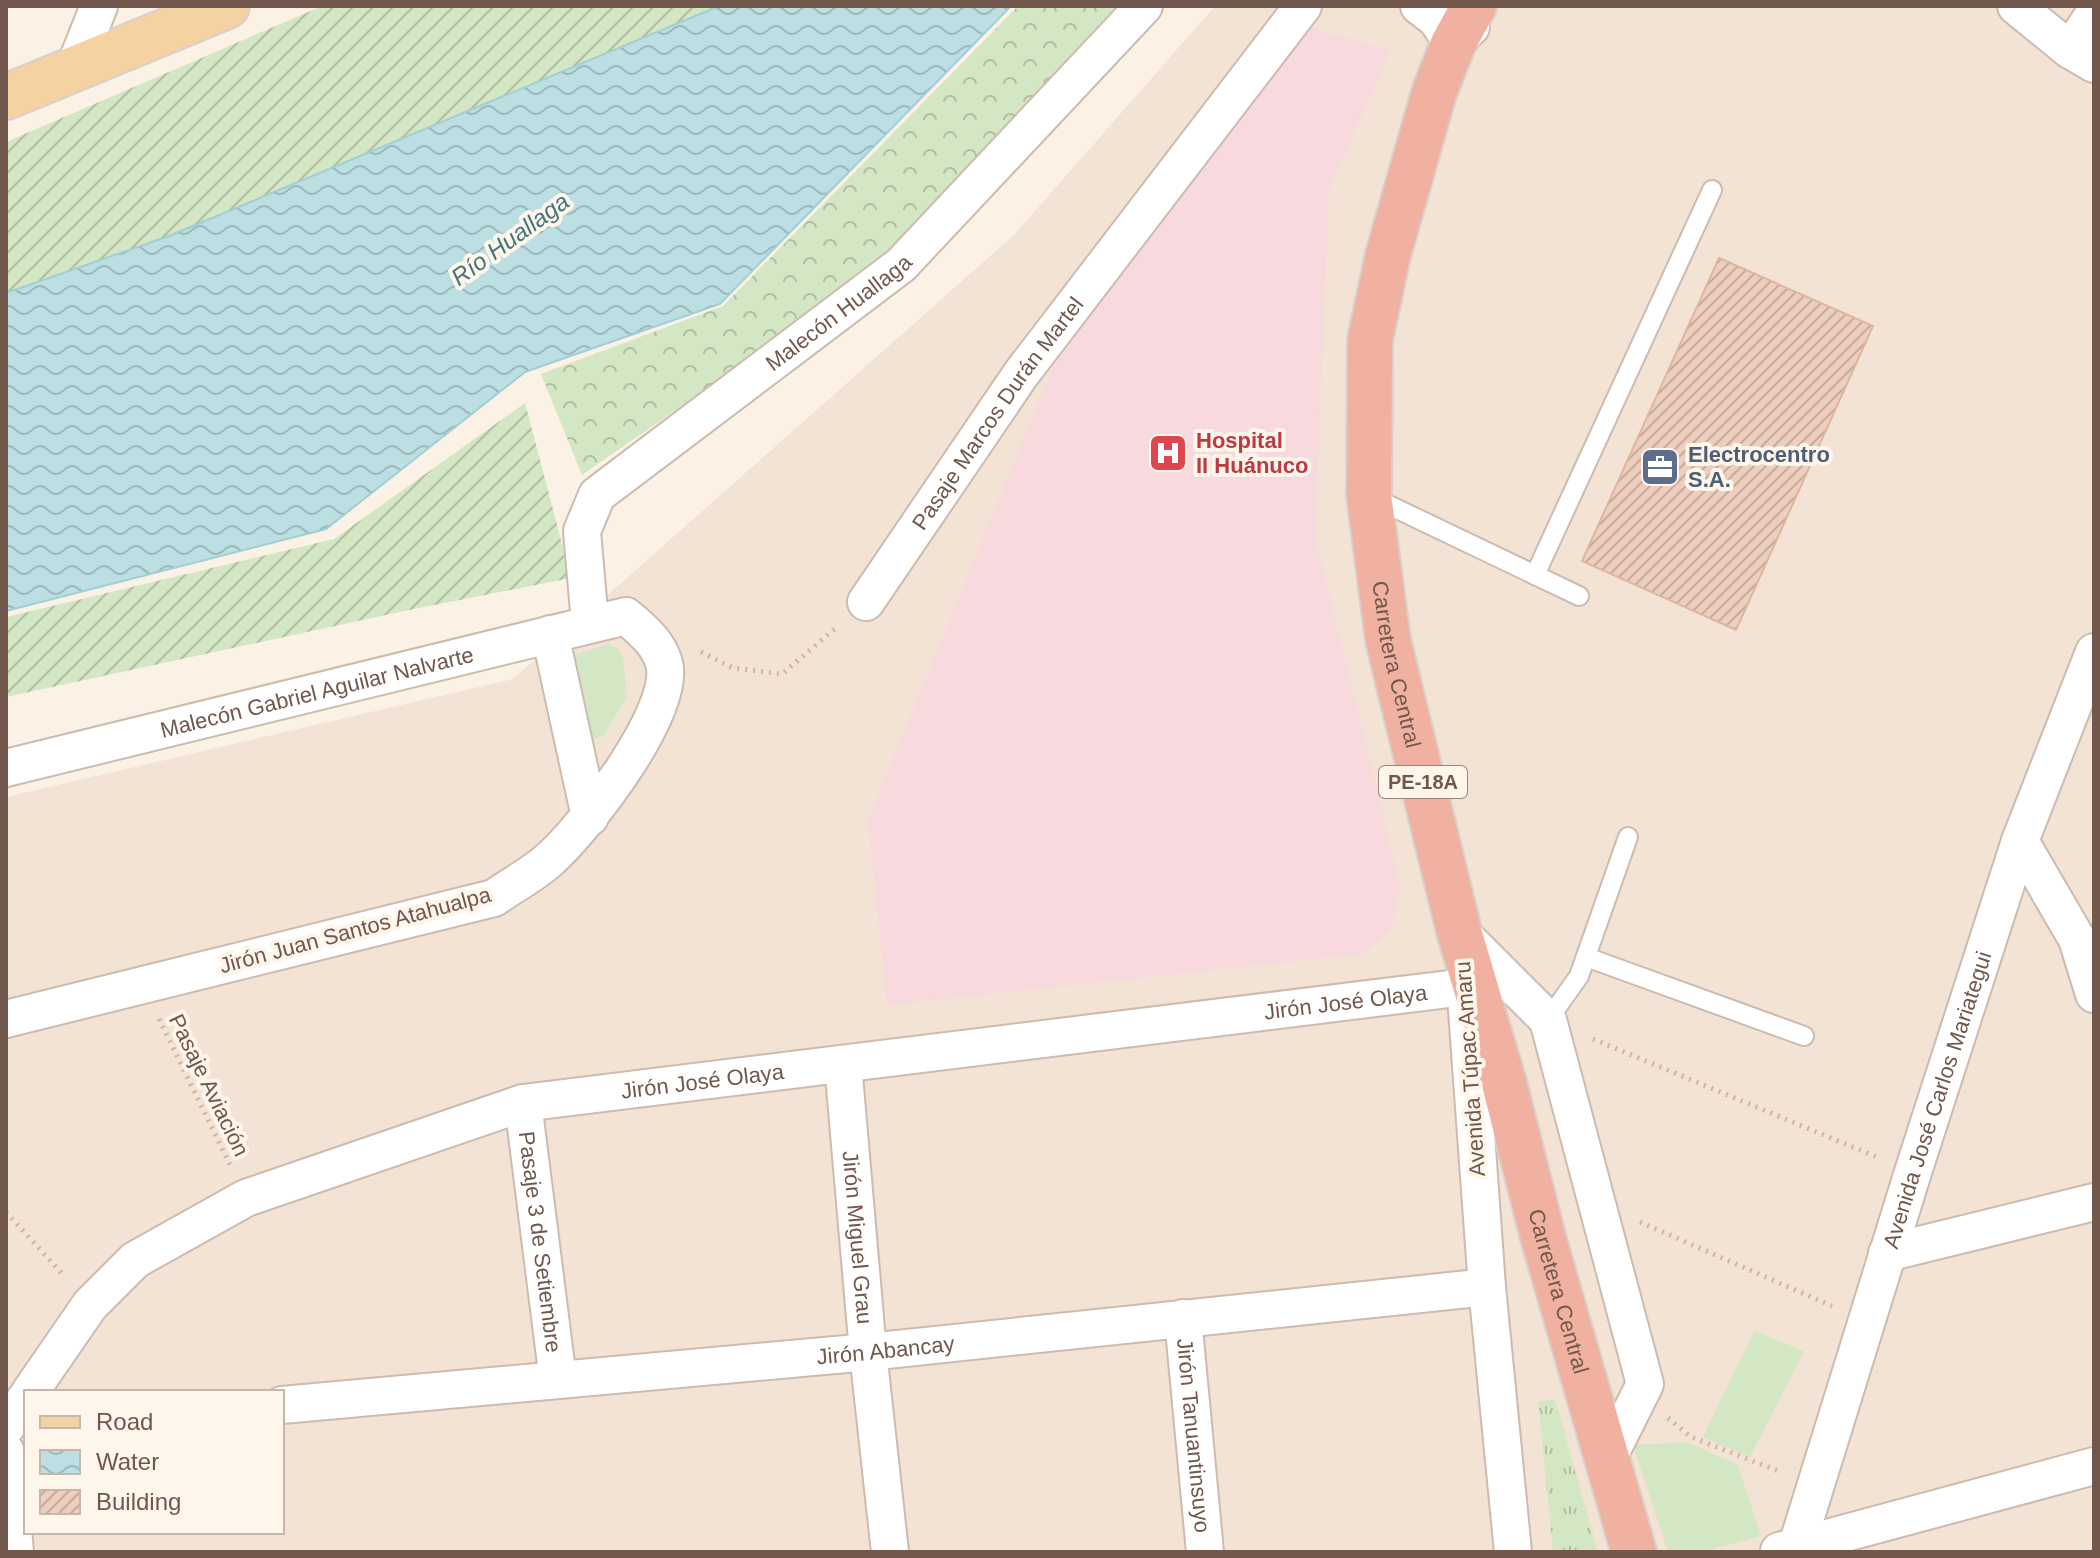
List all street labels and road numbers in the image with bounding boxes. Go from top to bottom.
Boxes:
street label: Malecón Huallaga [761,249,917,376]
street label: Pasaje Marcos Durán Martel [907,292,1088,534]
street label: Carretera Central [1368,579,1426,750]
street label: Malecón Gabriel Aguilar Nalvarte [158,641,476,742]
road number: PE-18A [1379,766,1467,798]
street label: Jirón Juan Santos Atahualpa [216,881,494,978]
street label: Avenida José Carlos Mariategui [1878,948,1996,1251]
street label: Avenida Túpac Amaru [1450,961,1490,1177]
street label: Jirón José Olaya [1263,979,1429,1024]
street label: Pasaje Aviación [164,1010,254,1160]
street label: Jirón José Olaya [619,1058,786,1103]
street label: Pasaje 3 de Setiembre [514,1130,567,1354]
street label: Jirón Miguel Grau [838,1150,878,1325]
street label: Carretera Central [1524,1206,1594,1377]
street label: Jirón Abancay [816,1331,956,1369]
street label: Jirón Tanuantinsuyo [1172,1337,1216,1534]

